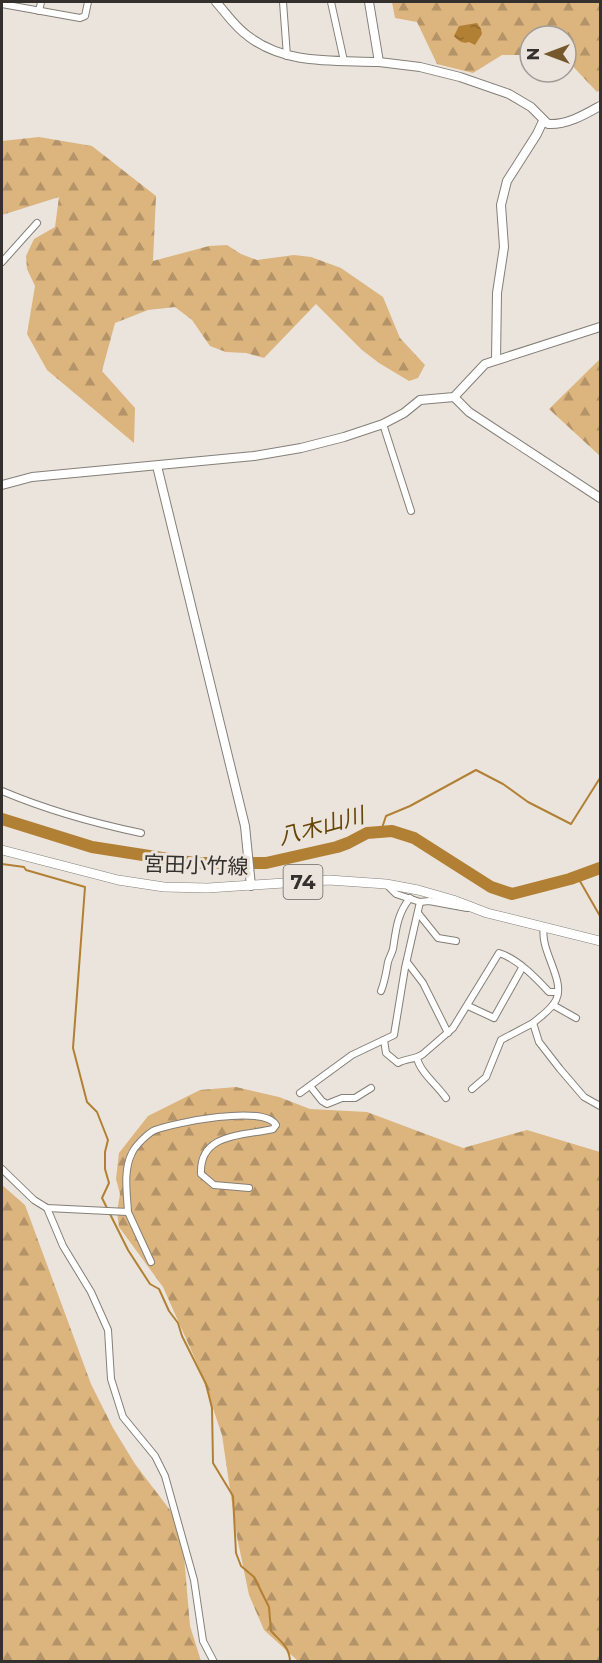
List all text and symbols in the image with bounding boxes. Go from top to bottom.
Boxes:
north arrow [518,24,578,84]
text: N [524,48,543,60]
water label: 八木山川 [275,801,369,850]
street label: 宮田小竹線 [143,851,249,879]
road number: 74 [284,865,322,899]

